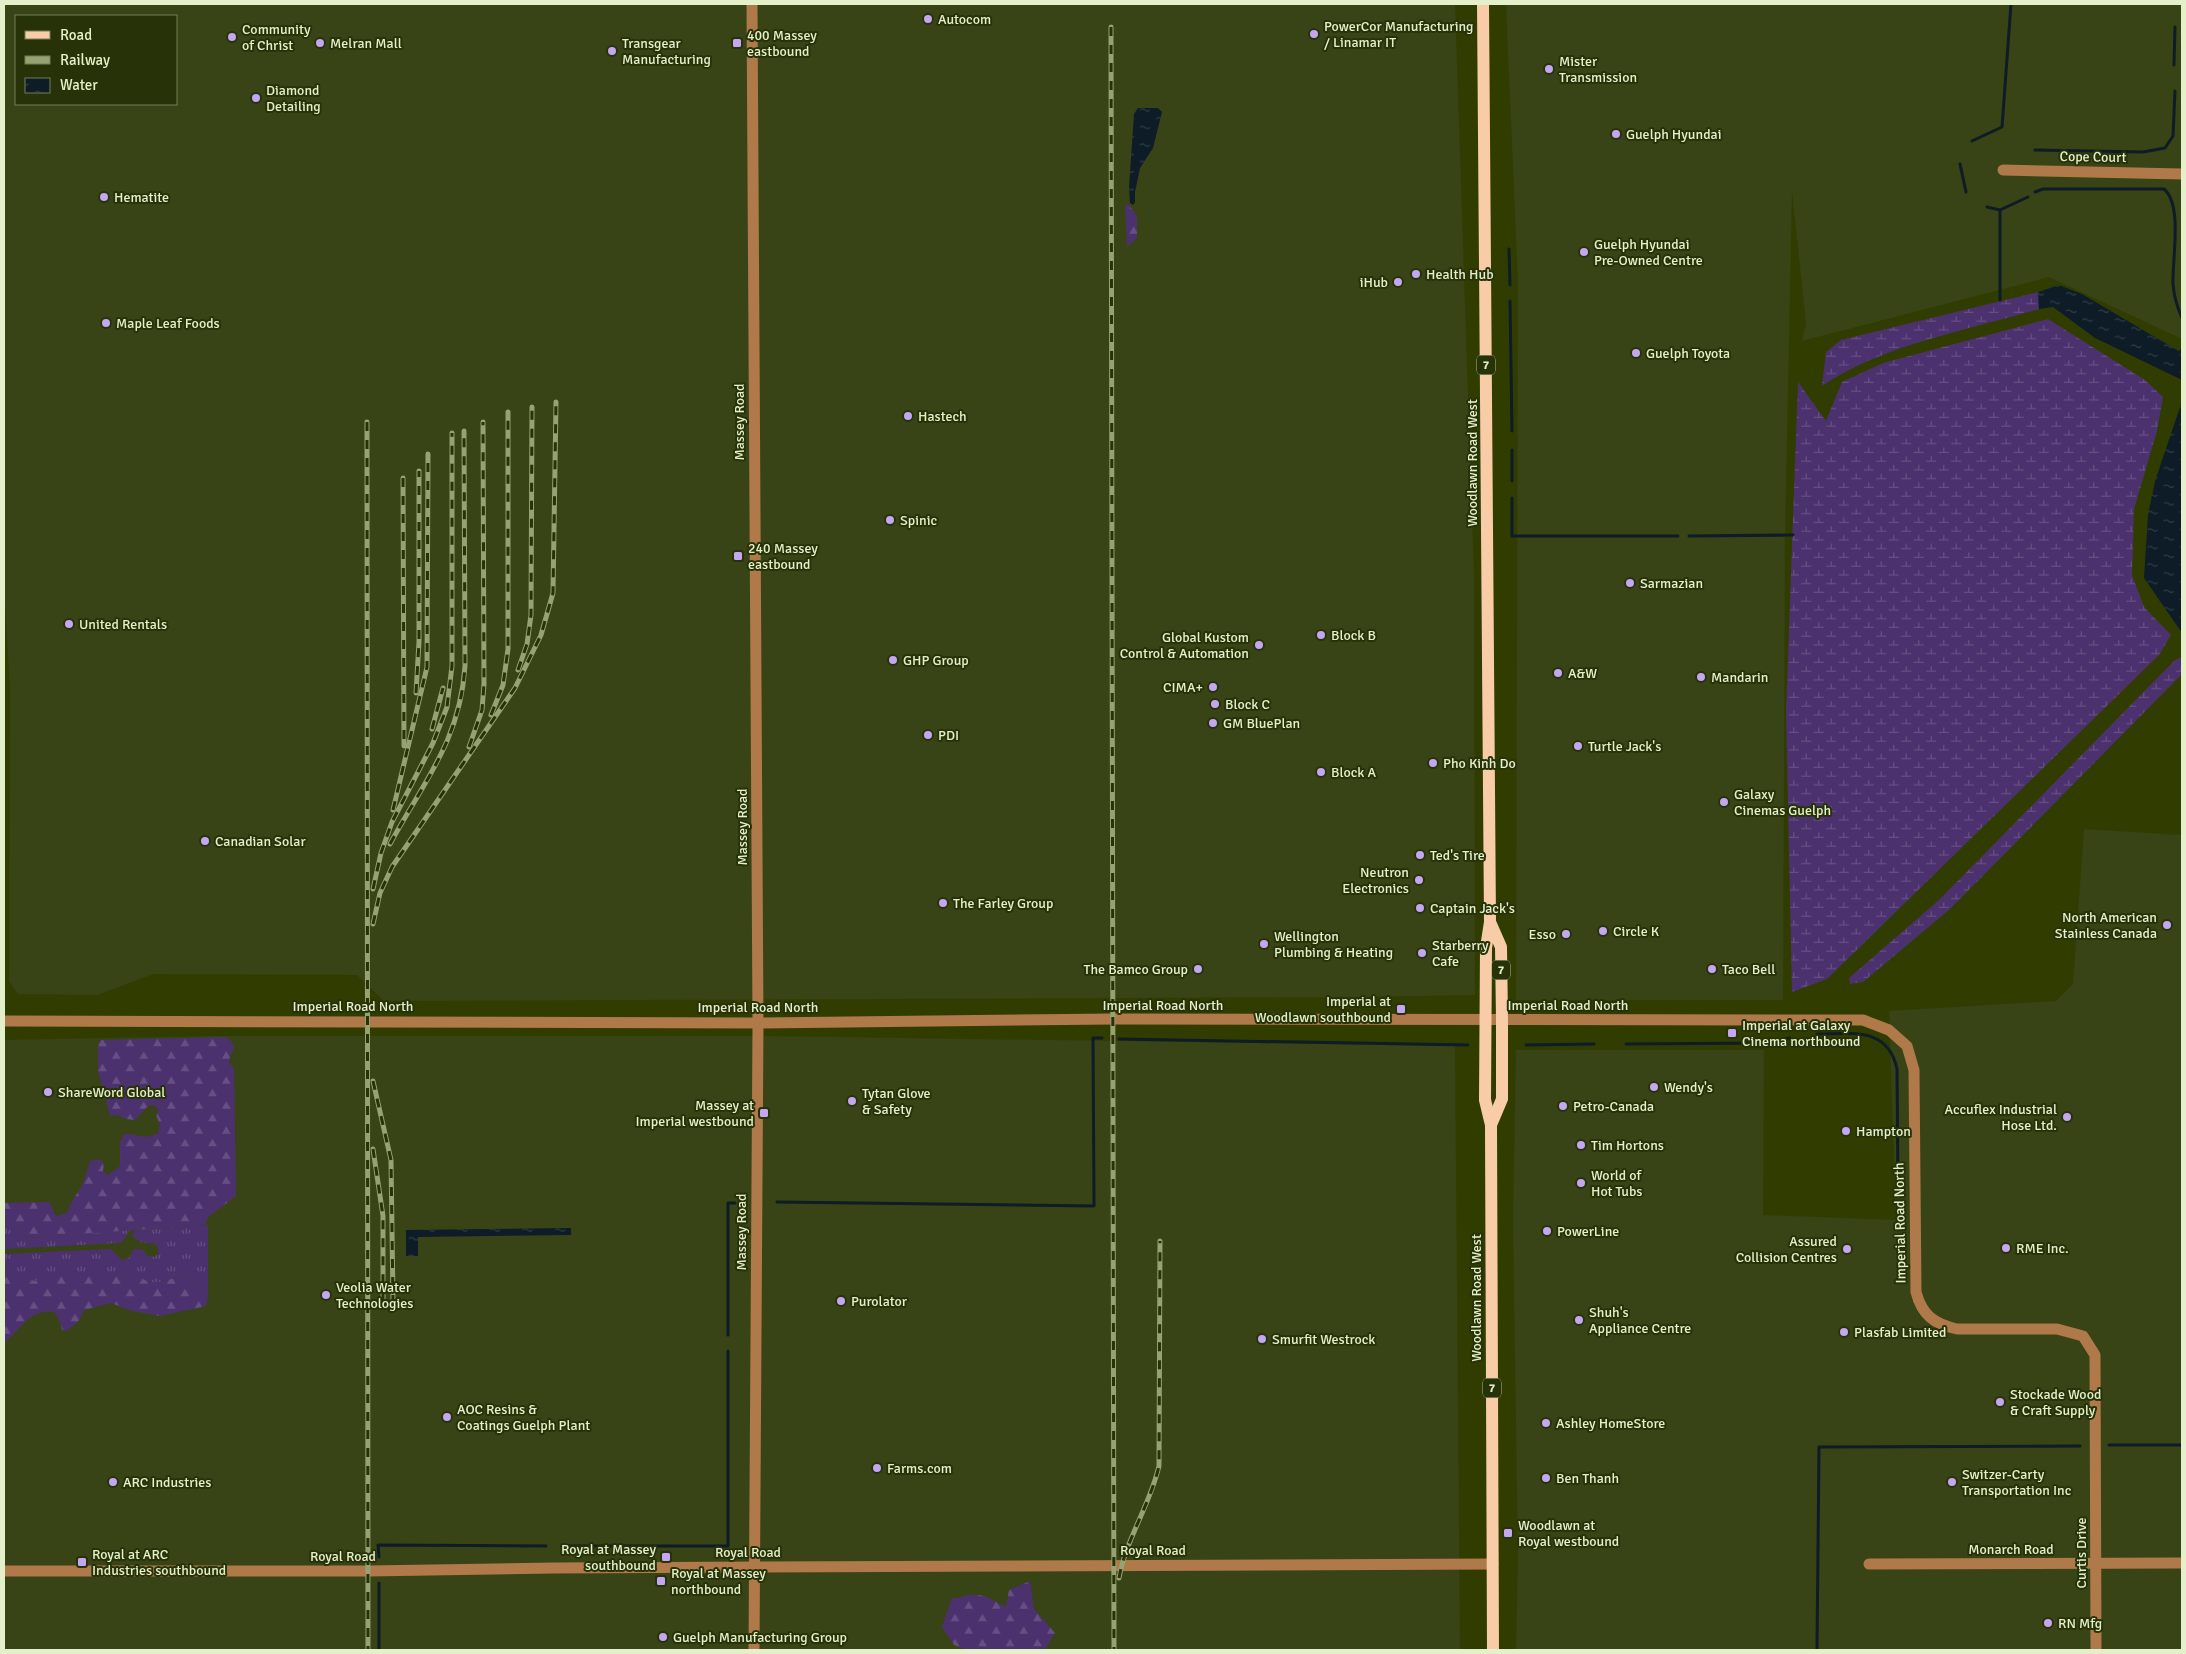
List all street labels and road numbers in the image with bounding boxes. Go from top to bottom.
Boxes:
street label: Cope Court [2059,148,2127,166]
road number: 7 [1477,356,1495,374]
street label: Massey Road [731,383,748,461]
street label: Woodlawn Road West [1464,399,1481,527]
street label: Massey Road [734,788,751,866]
road number: 7 [1492,960,1510,980]
street label: Imperial Road North [1103,997,1223,1014]
street label: Imperial Road North [1508,997,1628,1014]
street label: Imperial Road North [293,998,413,1015]
street label: Imperial Road North [698,999,818,1016]
street label: Imperial Road North [1890,1162,1910,1284]
street label: Massey Road [733,1193,750,1271]
street label: Woodlawn Road West [1468,1234,1485,1362]
road number: 7 [1483,1379,1501,1398]
street label: Curtis Drive [2073,1518,2090,1588]
street label: Monarch Road [1968,1541,2054,1558]
street label: Royal Road [1120,1542,1186,1559]
street label: Royal Road [715,1544,781,1561]
street label: Royal Road [310,1548,376,1565]

